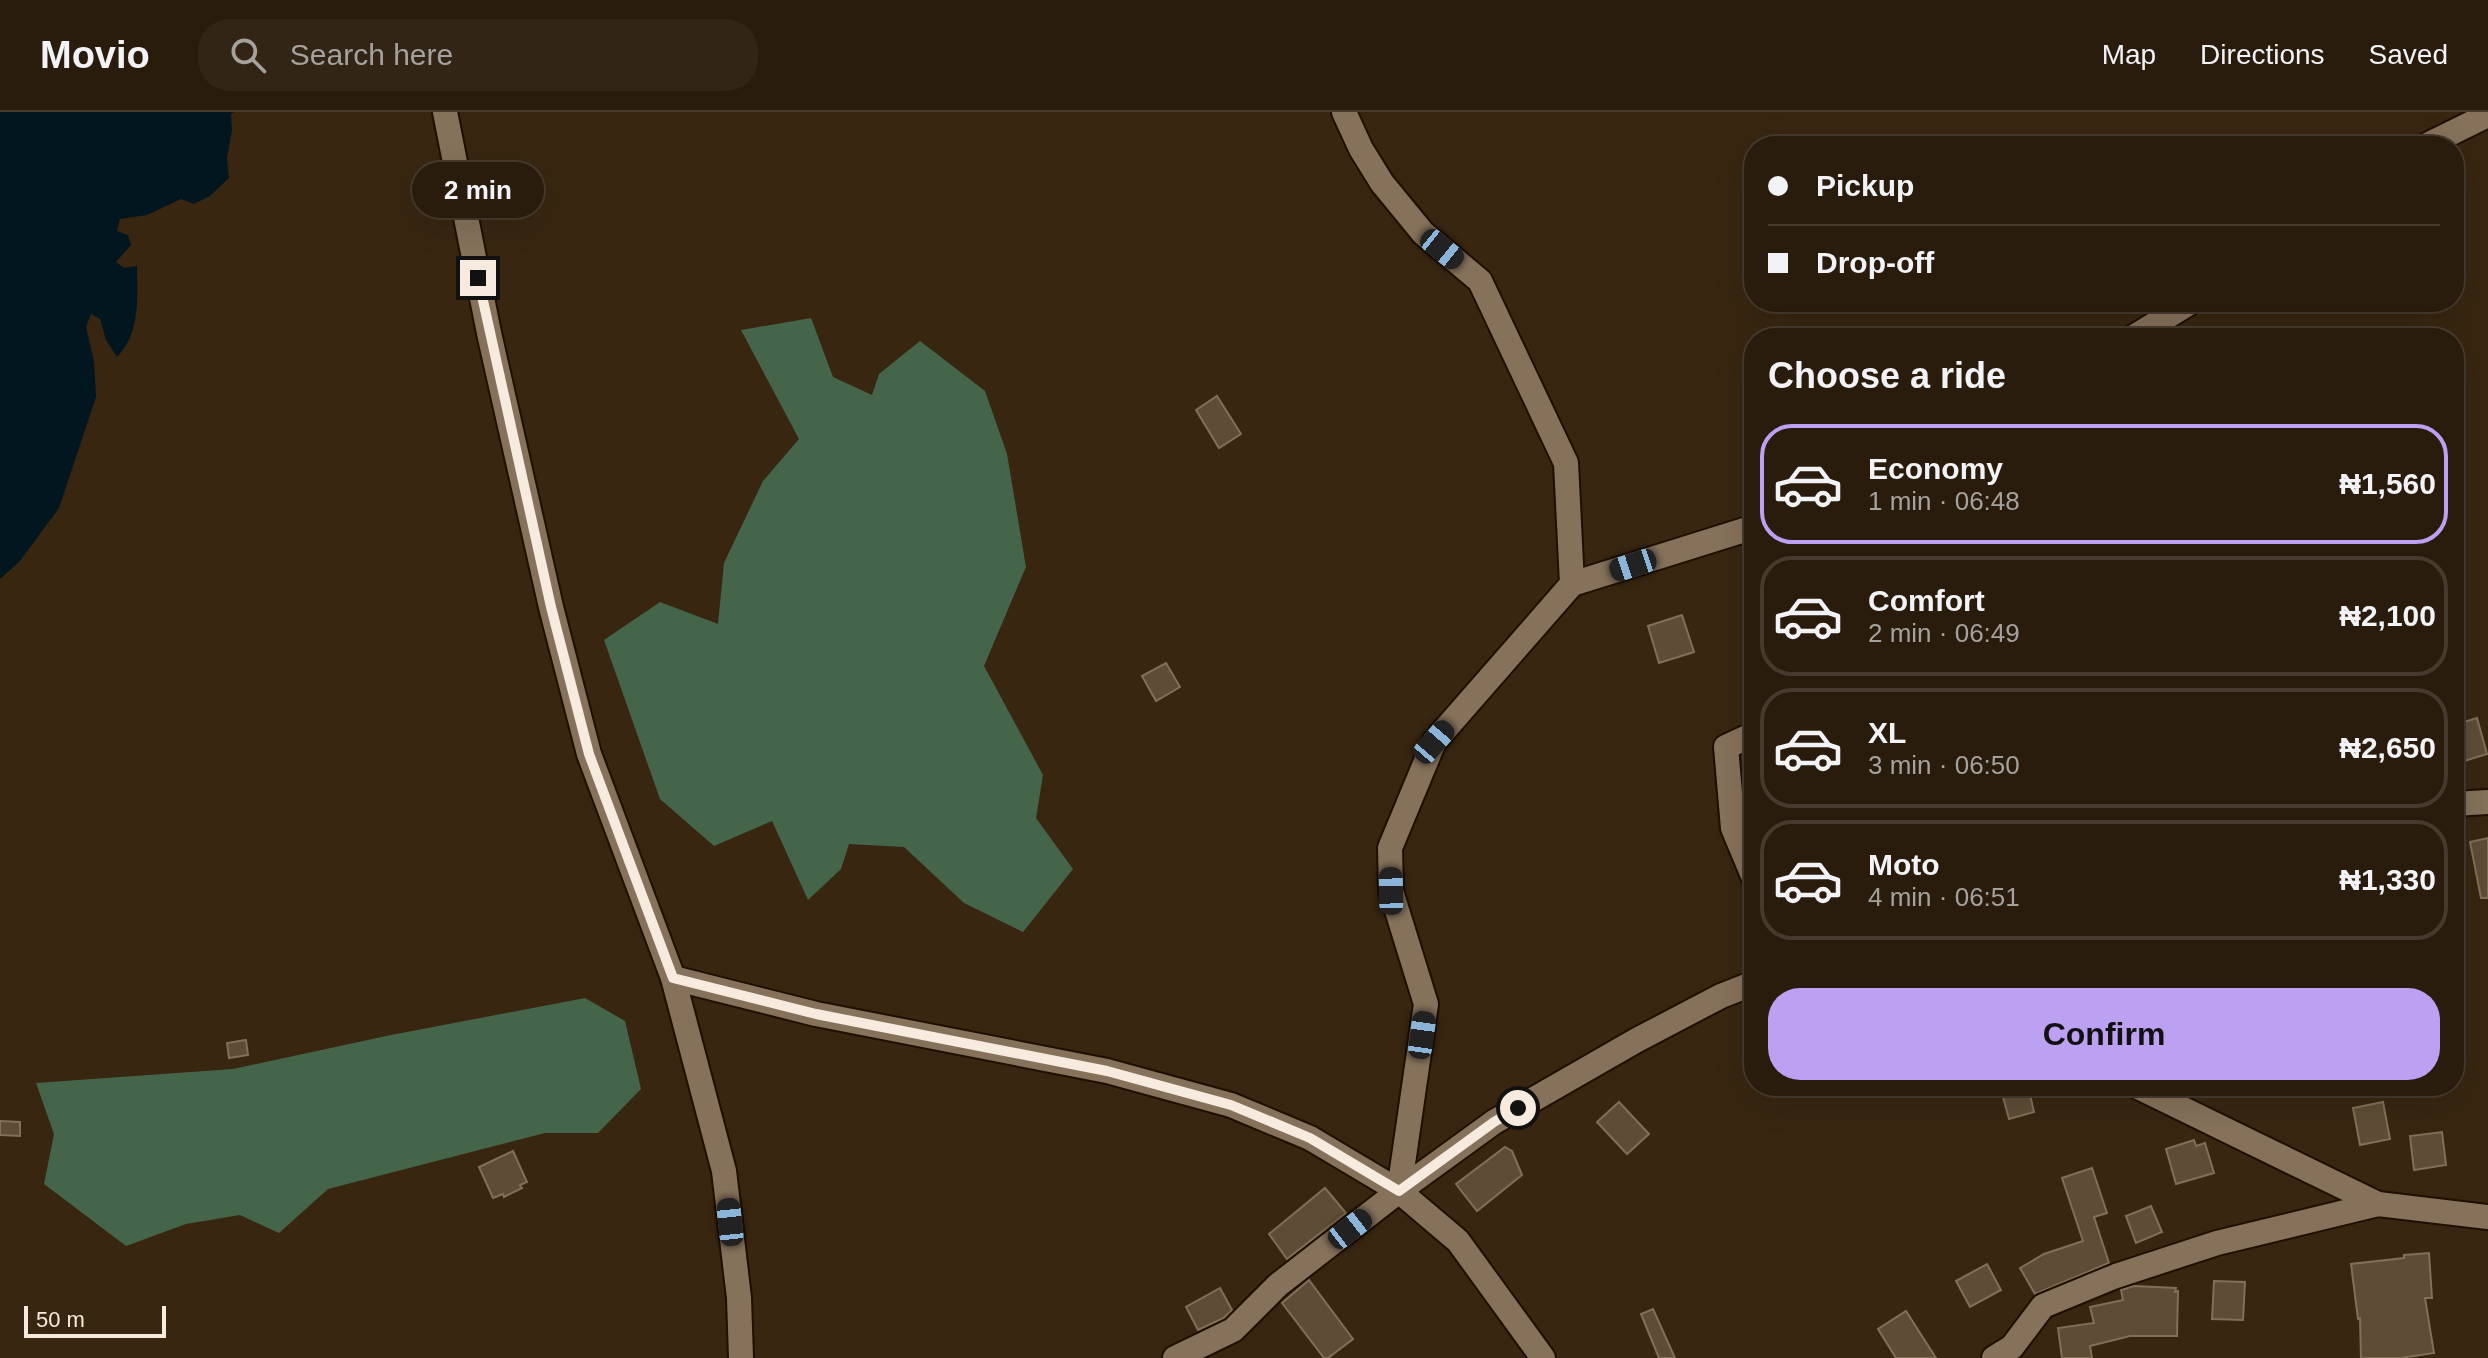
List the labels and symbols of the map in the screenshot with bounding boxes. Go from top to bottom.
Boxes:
callout: 2 min [412,162,544,218]
car [1416,225,1468,273]
route end [460,260,496,296]
car [1606,546,1660,584]
car [1409,716,1459,768]
car [1379,867,1403,915]
car [1407,1010,1437,1060]
route start [1500,1090,1536,1126]
car [716,1197,744,1247]
car [1324,1205,1376,1253]
scale bar [24,1302,166,1338]

